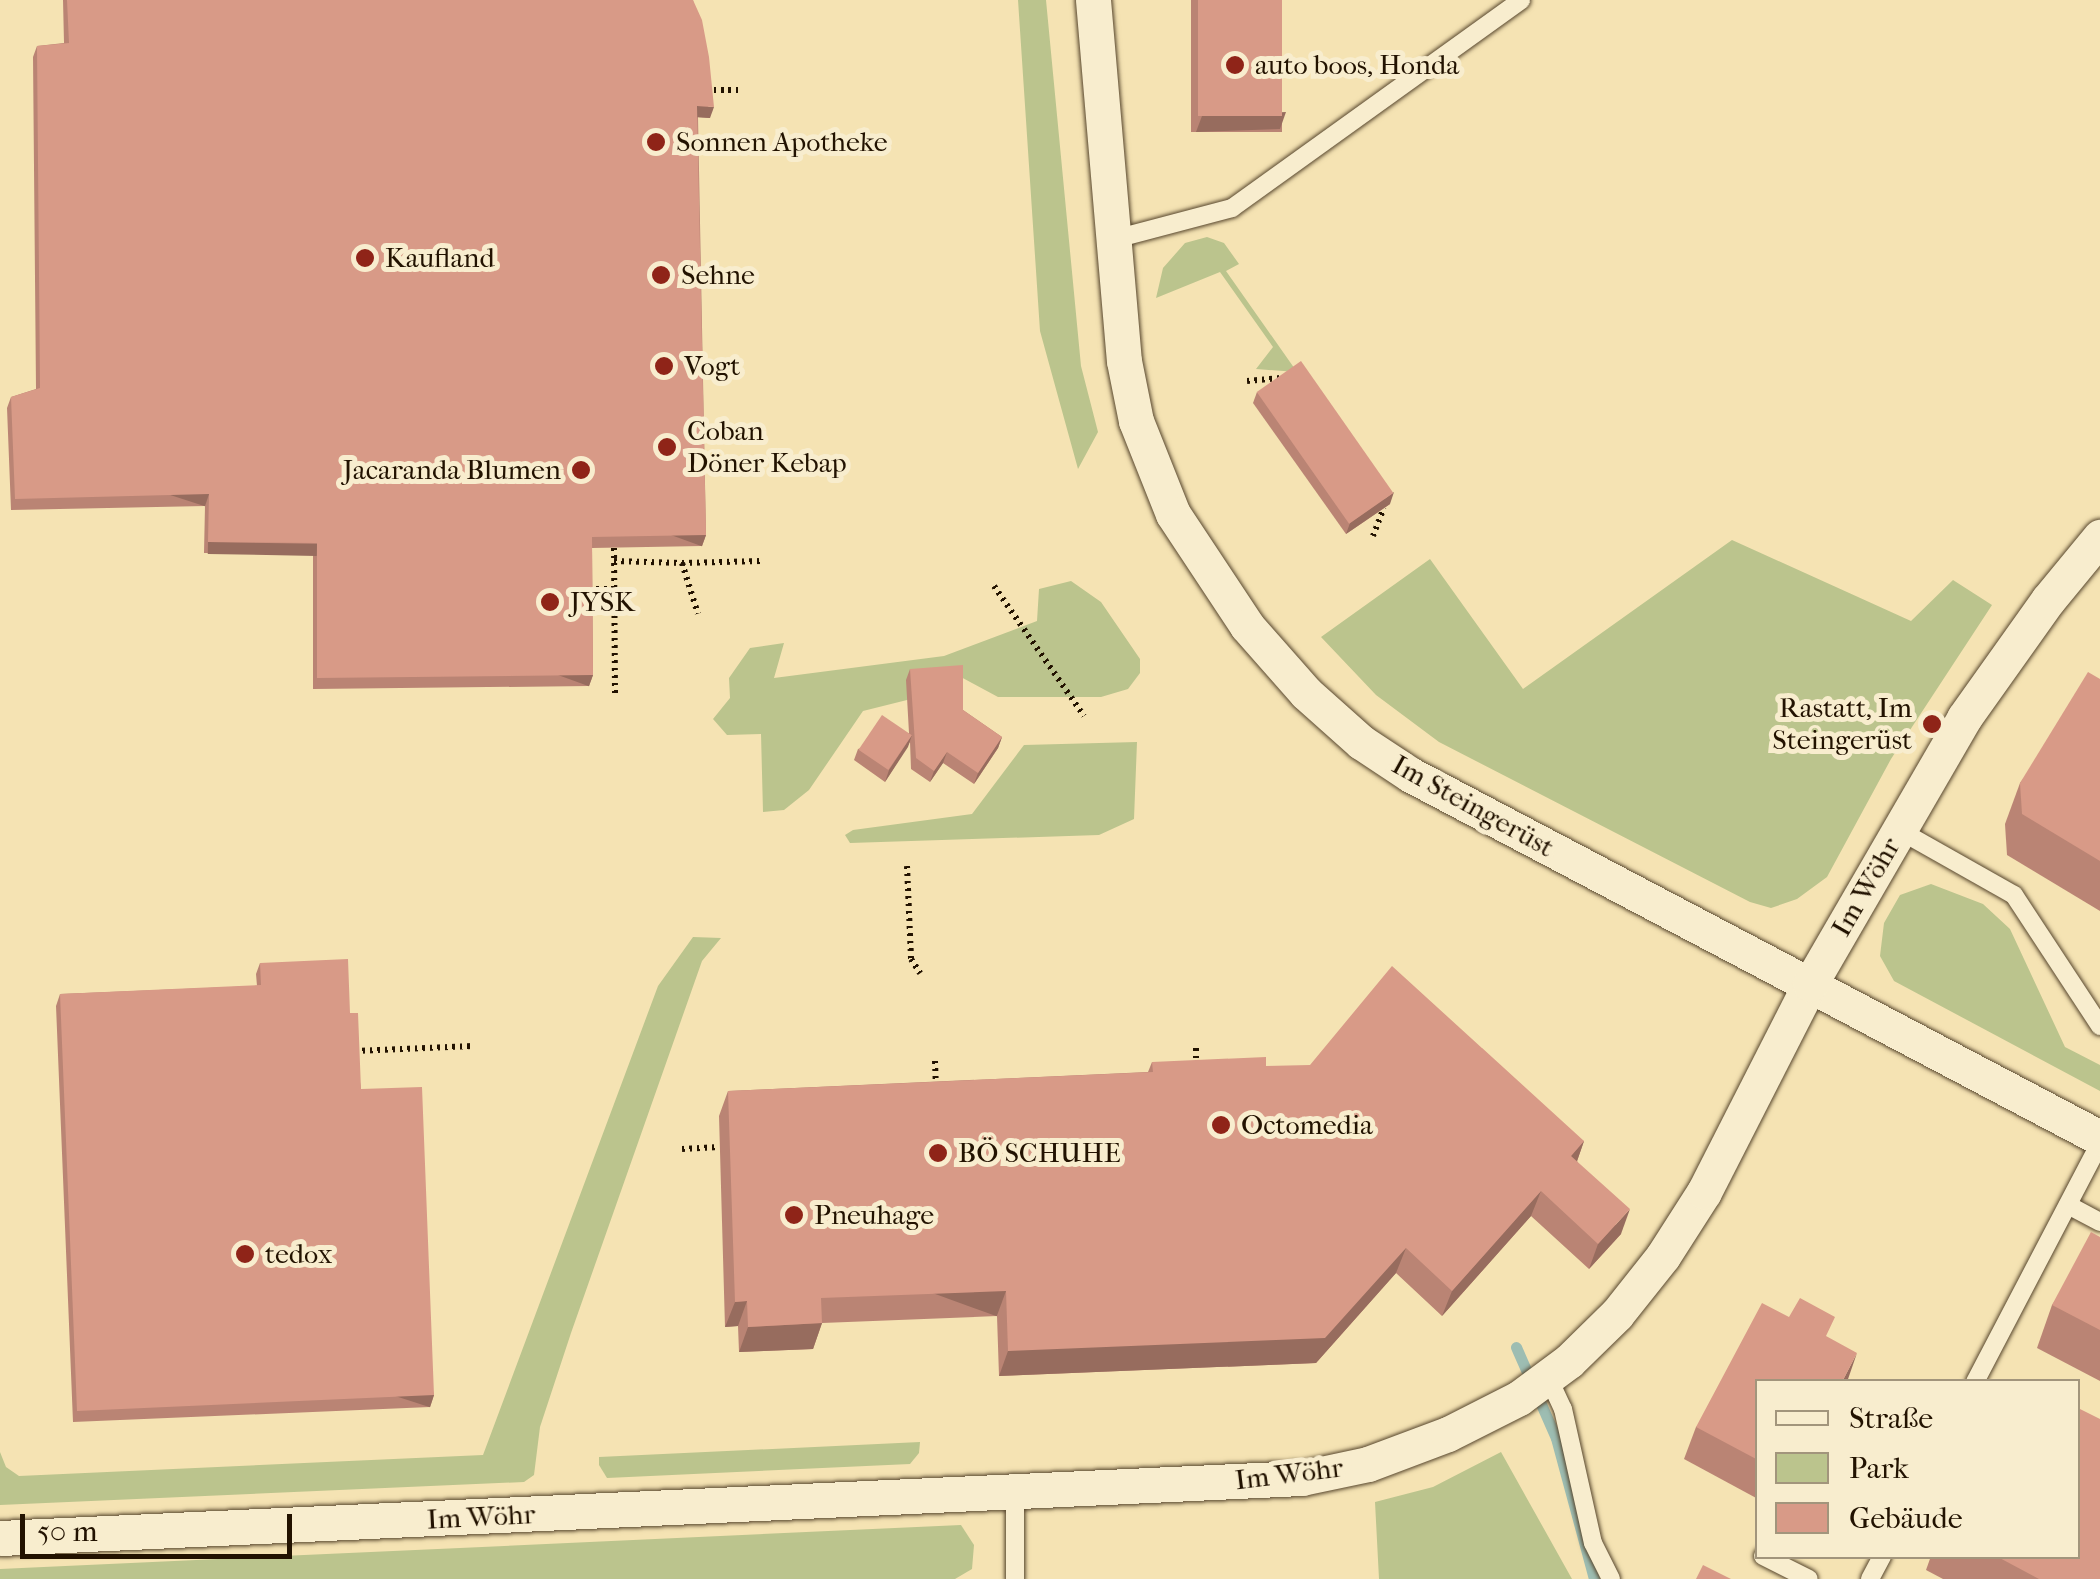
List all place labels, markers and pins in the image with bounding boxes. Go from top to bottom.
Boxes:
place label: auto boos, Honda [1255,48,1459,82]
marker: auto boos, Honda [1224,54,1246,76]
place label: Sonnen Apotheke [676,125,888,159]
marker: Sonnen Apotheke [645,131,667,153]
place label: Kaufland [385,241,495,275]
marker: Kaufland [354,247,376,269]
place label: Sehne [681,258,755,292]
marker: Sehne [650,264,672,286]
place label: Vogt [684,349,740,383]
marker: Vogt [653,355,675,377]
place label: Coban Döner Kebap [687,414,847,480]
marker: Coban Döner Kebap [656,436,678,458]
place label: Jacaranda Blumen [343,453,561,487]
marker: Jacaranda Blumen [570,459,592,481]
place label: JYSK [570,585,635,619]
marker: JYSK [539,591,561,613]
place label: Rastatt, Im Steingerüst [1772,691,1912,757]
marker: Rastatt, Im Steingerüst [1921,713,1943,735]
place label: Octomedia [1241,1108,1373,1142]
marker: Octomedia [1210,1114,1232,1136]
place label: BÖ SCHUHE [958,1136,1121,1170]
marker: BÖ SCHUHE [927,1142,949,1164]
place label: Pneuhage [814,1198,934,1232]
marker: Pneuhage [783,1204,805,1226]
place label: tedox [265,1237,332,1271]
marker: tedox [234,1243,256,1265]

